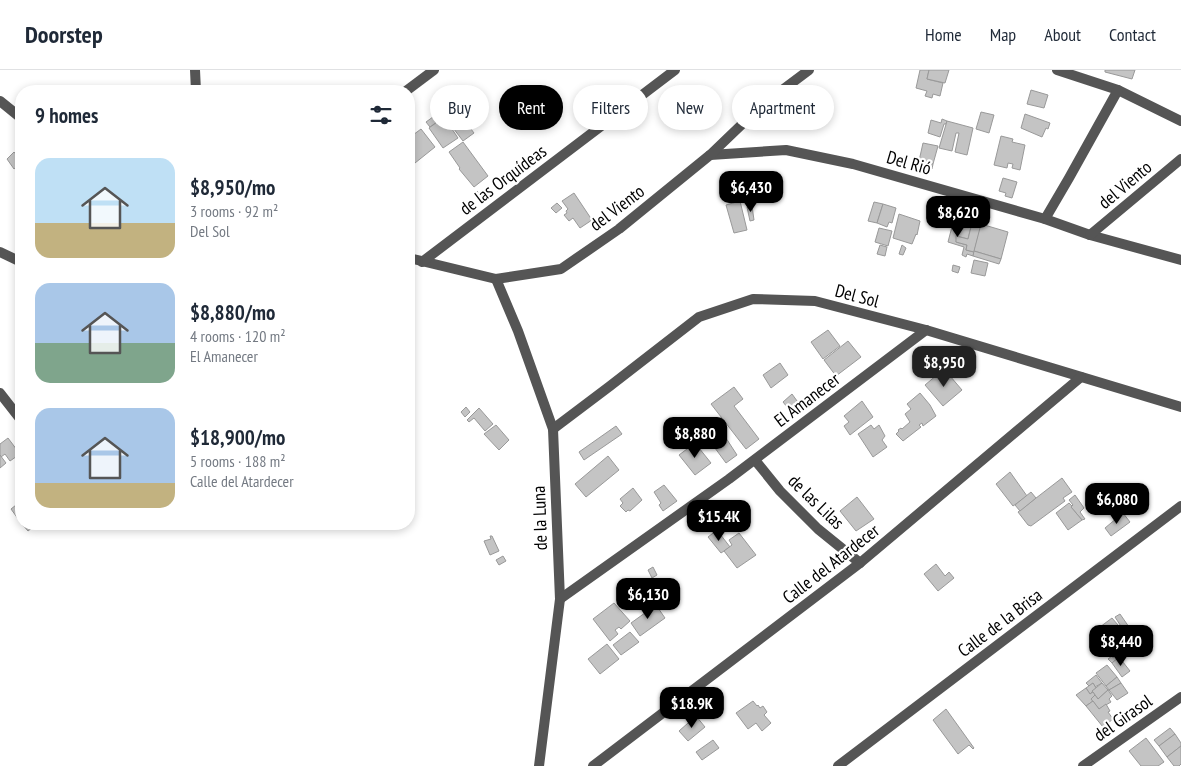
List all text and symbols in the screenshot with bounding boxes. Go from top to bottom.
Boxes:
text: Doorstep [25,19,103,50]
text: Home [925,23,962,46]
text: Map [990,23,1016,46]
text: About [1044,23,1081,46]
text: Contact [1109,23,1156,46]
chip: Buy [430,85,489,130]
chip: Rent [499,85,563,130]
chip: Filters [573,85,648,130]
chip: New [658,85,722,130]
chip: Apartment [732,85,834,130]
icon: filters [367,101,395,129]
text: 9 homes [35,102,98,129]
street label: de las Orquídeas [455,139,551,220]
street label: Del Rió [884,145,934,180]
street label: del Viento [1093,155,1156,214]
pin: $6,430 [710,170,792,213]
text: $8,950/mo [190,174,275,201]
text: $6,430 [730,177,772,197]
icon: home [75,178,135,238]
street label: del Viento [585,179,649,236]
pin: $8,620 [917,196,999,238]
text: 3 rooms · 92 m² [190,201,278,221]
text: $8,620 [937,202,979,222]
text: Del Sol [190,221,230,241]
street label: Del Sol [833,279,882,313]
text: $8,880/mo [190,299,275,326]
icon: home [75,303,135,363]
text: 4 rooms · 120 m² [190,326,286,346]
text: El Amanecer [190,346,258,366]
pin: $8,950 [903,346,985,388]
text: $8,950 [923,352,965,372]
street label: El Amanecer [769,367,844,432]
pin: $8,880 [654,416,736,459]
text: $8,880 [674,423,716,443]
text: $18,900/mo [190,424,285,451]
icon: home [75,428,135,488]
text: 5 rooms · 188 m² [190,451,286,471]
street label: de las Lilas [783,469,849,534]
text: Calle del Atardecer [190,471,294,491]
pin: $6,080 [1076,482,1158,525]
street label: de la Luna [527,485,552,551]
text: $6,080 [1096,489,1138,509]
pin: $15.4K [678,500,760,542]
text: $15.4K [698,506,740,526]
street label: Calle del Atardecer [778,519,884,609]
pin: $6,130 [607,578,689,620]
street label: Calle de la Brisa [953,583,1046,662]
text: $6,130 [627,584,669,604]
pin: $8,440 [1080,624,1162,667]
text: $8,440 [1100,631,1142,651]
pin: $18.9K [651,686,733,729]
street label: del Girasol [1089,689,1157,746]
text: $18.9K [671,693,713,713]

